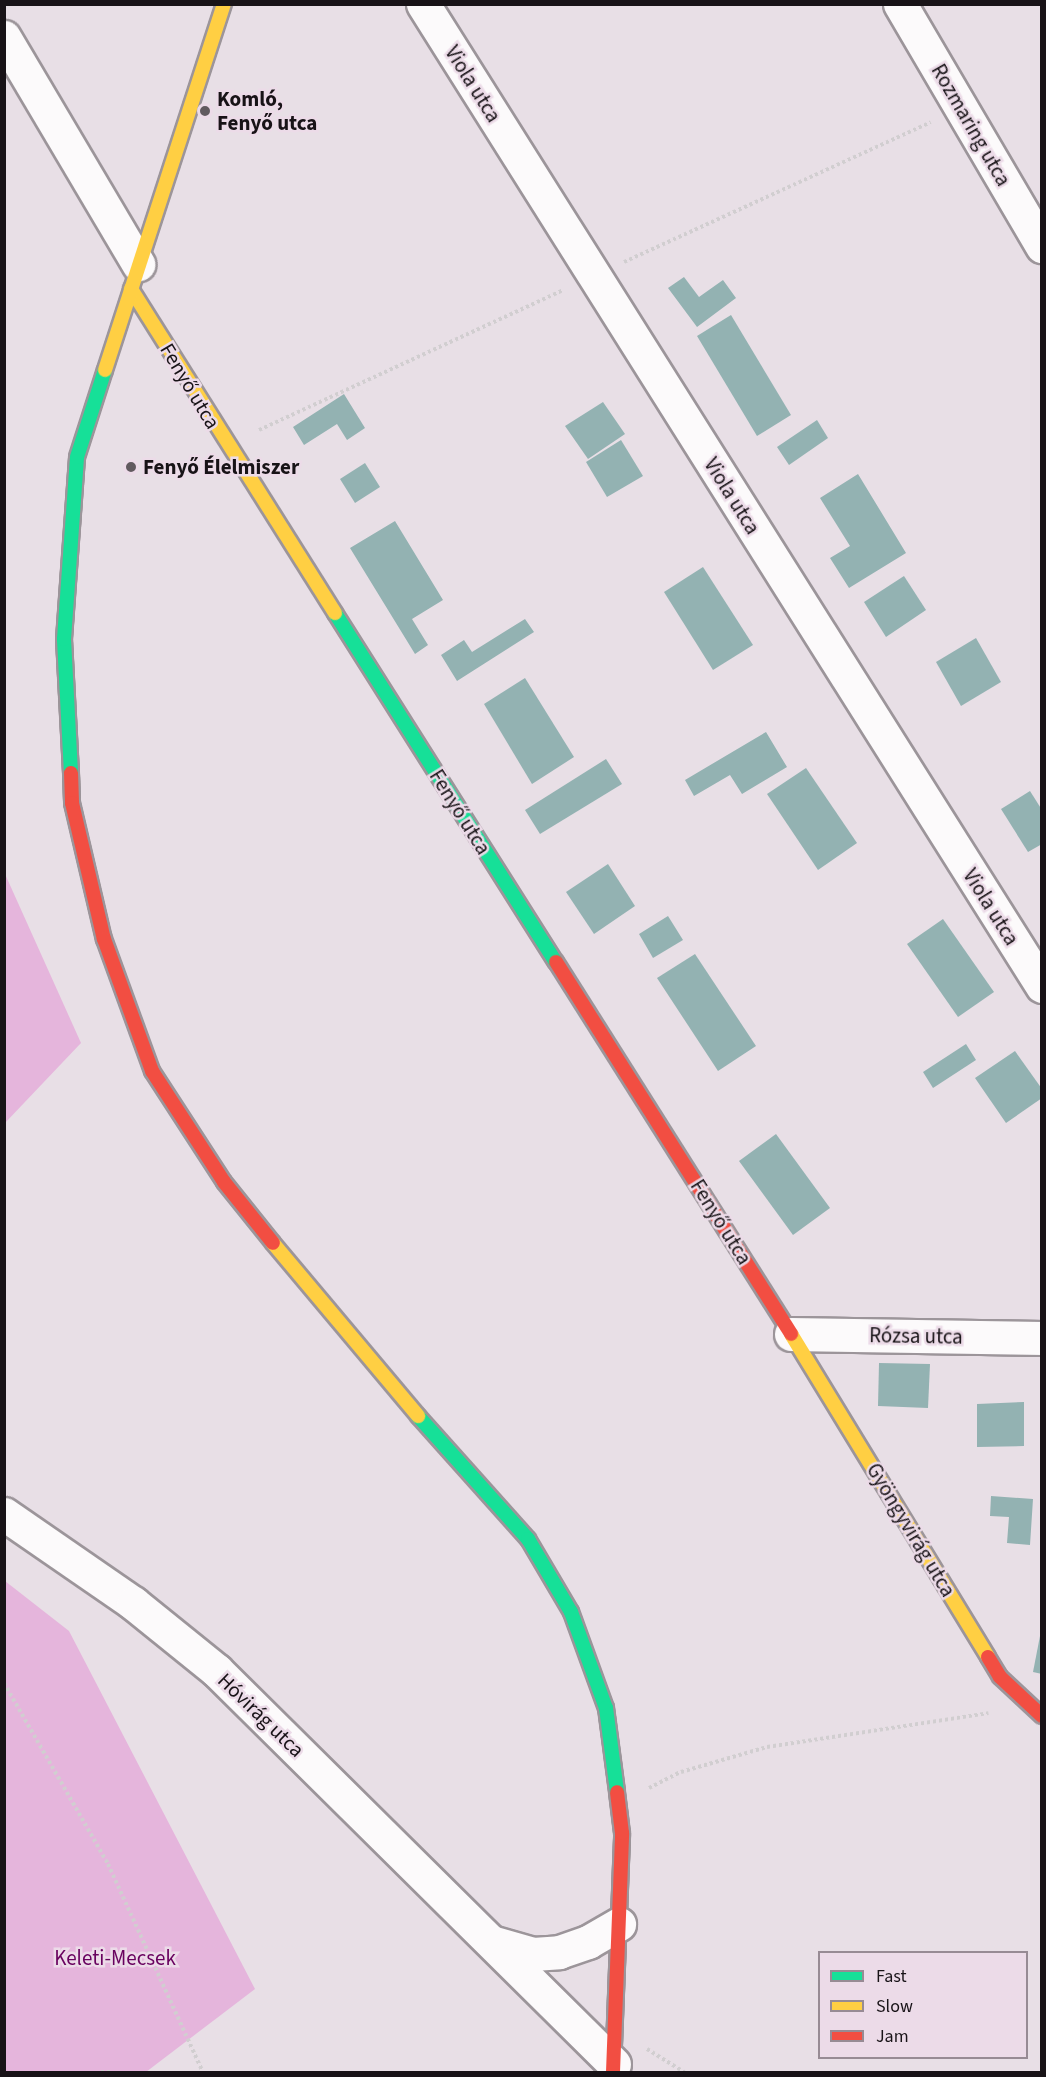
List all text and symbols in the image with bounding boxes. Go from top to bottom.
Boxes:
street label: Viola utca [440,41,506,127]
street label: Rozmaring utca [926,59,1016,191]
place label: Komló, Fenyő utca [217,86,317,136]
marker: Komló, Fenyő utca [198,104,212,118]
street label: Fenyő utca [155,339,225,433]
street label: Viola utca [699,453,765,539]
place label: Fenyő Élelmiszer [143,454,299,480]
marker: Fenyő Élelmiszer [124,460,138,474]
street label: Fenyő utca [424,765,496,859]
street label: Viola utca [958,864,1024,950]
street label: Fenyő utca [685,1175,757,1269]
street label: Rózsa utca [869,1323,963,1349]
street label: Gyöngyvirág utca [861,1459,961,1601]
street label: Hóvirág utca [213,1668,309,1762]
park label: Keleti-Mecsek [54,1945,176,1971]
legend [818,1951,1028,2059]
text: Fast [876,1964,907,1989]
text: Slow [876,1994,913,2019]
text: Jam [876,2024,909,2049]

